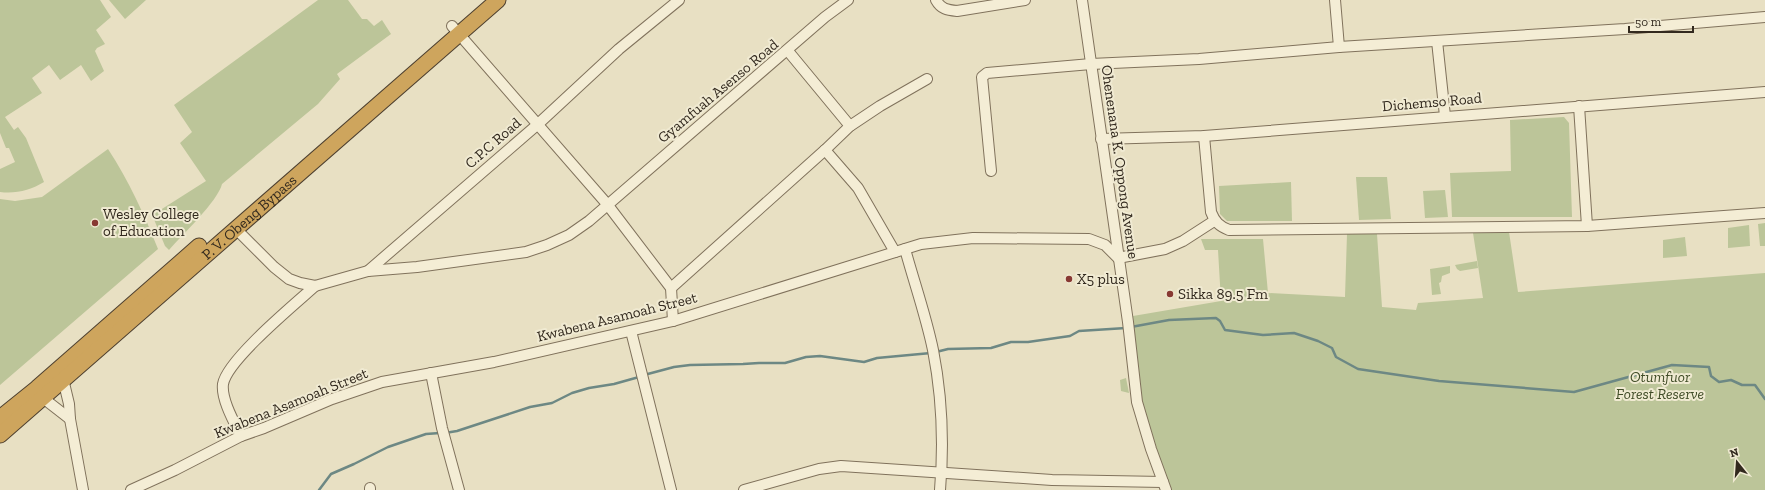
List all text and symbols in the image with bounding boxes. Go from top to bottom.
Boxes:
scale bar [1629,8,1693,34]
text: 50 m [1635,15,1662,29]
street label: Gyamfuah Asenso Road [654,35,782,147]
street label: Ohenenana K. Oppong Avenue [1097,64,1143,260]
street label: Dichemso Road [1381,89,1483,115]
street label: C.P.C Road [461,113,525,172]
street label: P. V. Obeng Bypass [198,171,300,264]
place label: Wesley College of Education [103,205,199,240]
marker: Wesley College of Education [90,218,100,228]
place label: X5 plus [1077,270,1125,288]
marker: X5 plus [1064,274,1074,284]
place label: Sikka 89.5 Fm [1178,285,1268,303]
street label: Kwabena Asamoah Street [535,288,699,346]
marker: Sikka 89.5 Fm [1165,289,1175,299]
street label: Kwabena Asamoah Street [211,364,371,442]
park label: Otumfuor Forest Reserve [1616,368,1704,403]
north arrow [1717,442,1757,482]
text: N [1728,445,1741,460]

